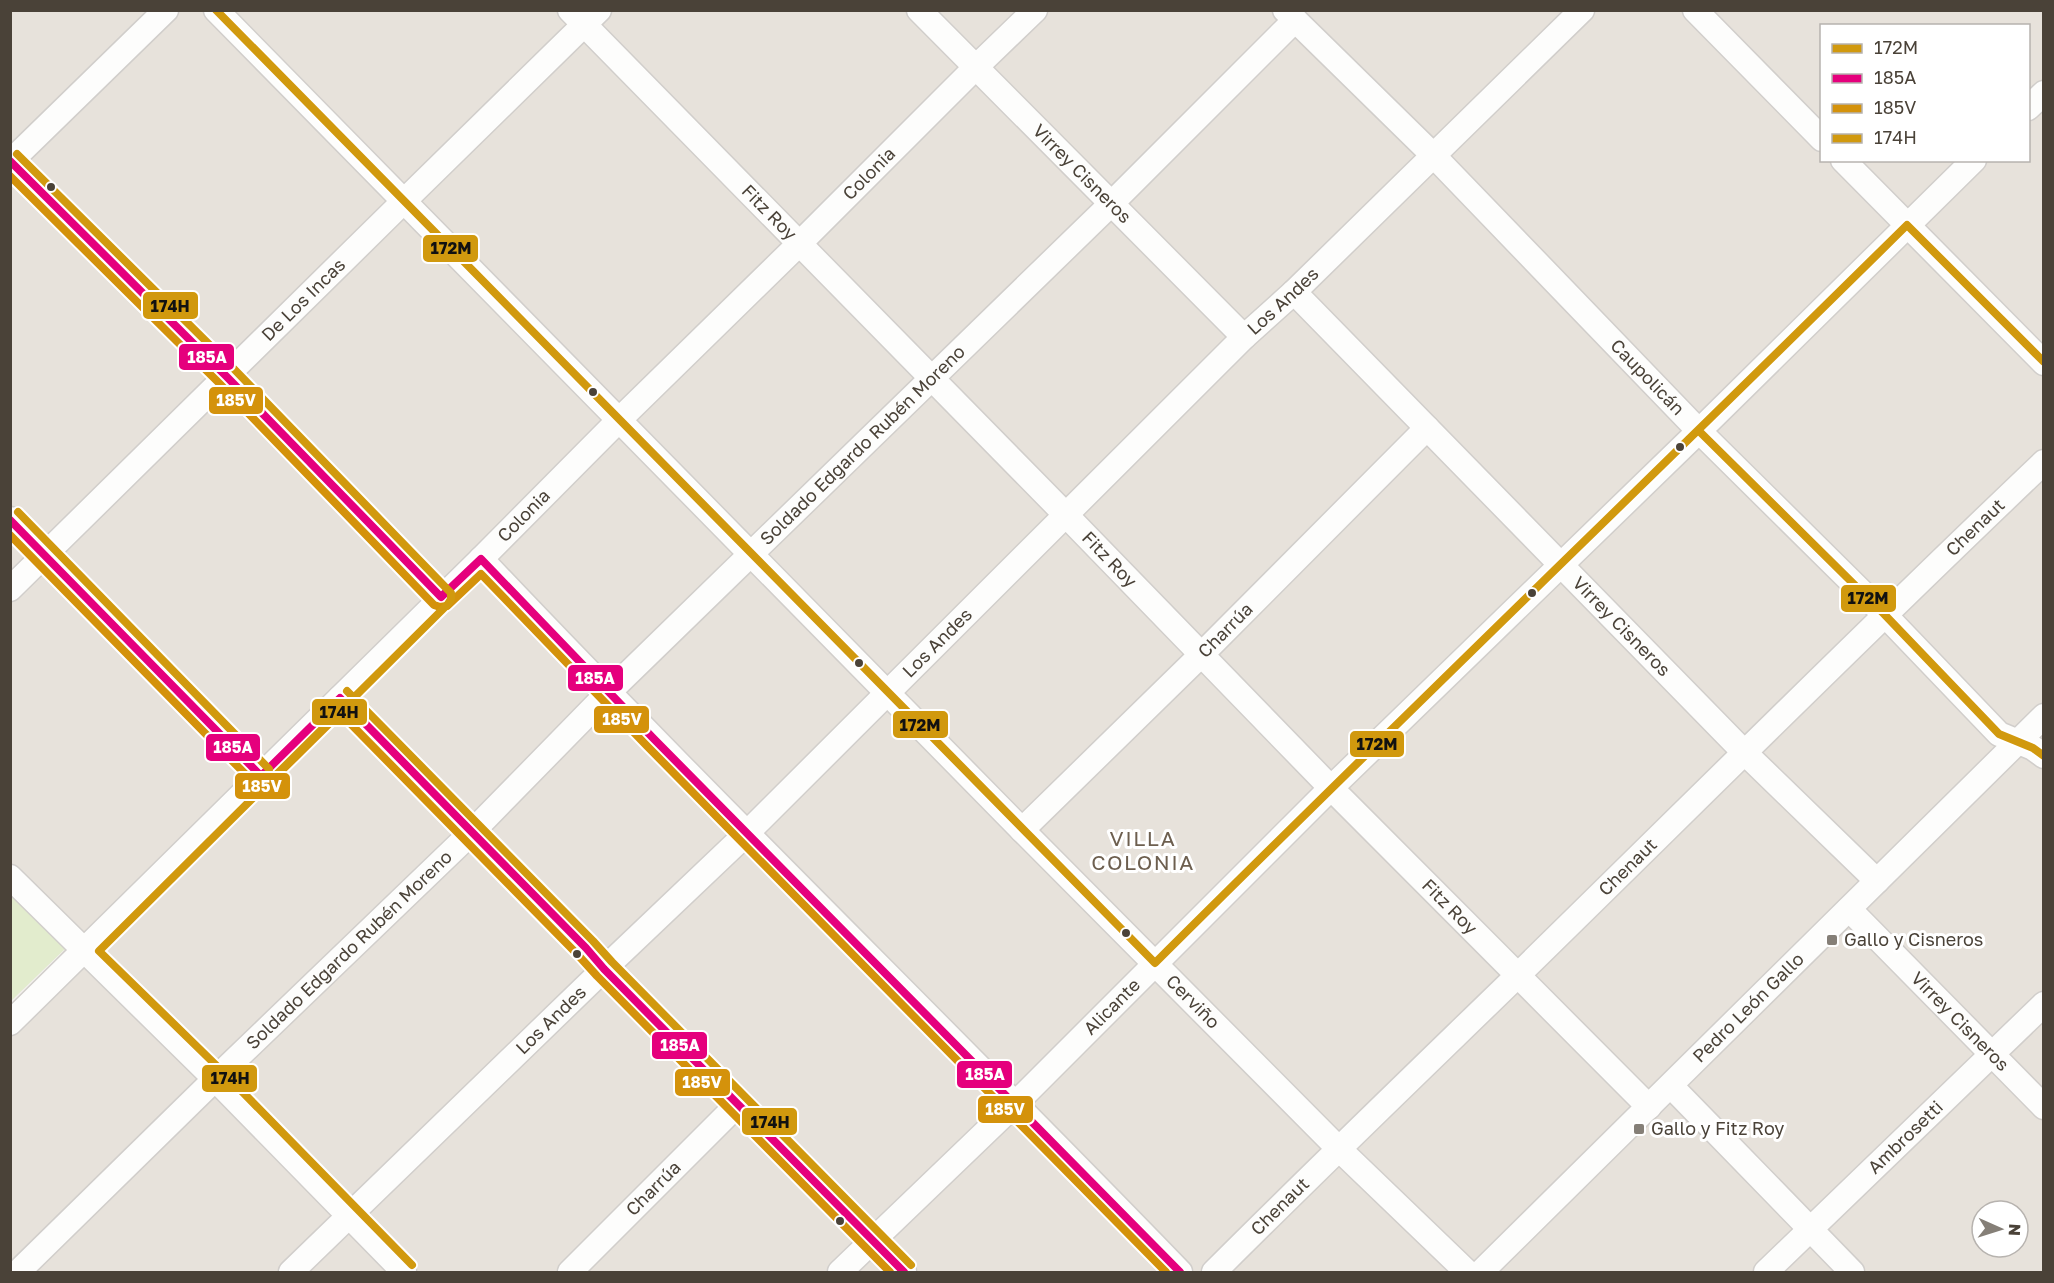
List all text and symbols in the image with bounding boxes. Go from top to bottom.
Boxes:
legend [1820,24,2030,162]
text: 172M [1874,36,1918,58]
text: 185A [1874,66,1916,88]
text: 185V [1874,96,1916,118]
street label: Virrey Cisneros [1029,119,1136,227]
text: 174H [1874,126,1917,148]
street label: Colonia [838,142,899,204]
street label: Fitz Roy [738,179,802,244]
unlabelled marker [45,181,57,193]
line badge: 172M [422,234,479,263]
text: 172M [431,238,471,258]
street label: De Los Incas [256,253,349,345]
street label: Los Andes [1242,262,1323,339]
line badge: 174H [142,291,199,320]
text: 174H [150,296,190,316]
street label: Caupolicán [1606,334,1690,419]
street label: Soldado Edgardo Rubén Moreno [755,340,969,549]
line badge: 185A [178,343,235,371]
text: 185A [187,347,227,367]
line badge: 185V [208,386,264,415]
unlabelled marker [587,386,599,398]
text: 185V [216,390,256,410]
unlabelled marker [1674,441,1686,453]
street label: Colonia [492,484,554,546]
street label: Chenaut [1941,494,2009,560]
street label: Fitz Roy [1078,526,1142,591]
street label: Virrey Cisneros [1568,571,1676,680]
line badge: 172M [1840,584,1897,613]
unlabelled marker [1526,587,1538,599]
text: 172M [1848,588,1888,608]
street label: Charrúa [1193,598,1257,662]
street label: Los Andes [897,603,976,682]
unlabelled marker [853,657,865,669]
line badge: 185A [567,664,624,692]
text: 185A [575,668,615,688]
line badge: 174H [311,698,368,726]
text: 174H [319,702,359,722]
line badge: 185V [593,705,650,734]
text: 185V [602,709,642,729]
line badge: 172M [892,710,949,739]
text: 172M [900,715,940,735]
line badge: 172M [1349,730,1405,758]
line badge: 185A [205,733,261,762]
text: 172M [1357,734,1397,754]
text: 185A [213,737,253,757]
line badge: 185V [234,772,291,800]
text: 185V [242,776,282,796]
district label: VILLA COLONIA [1091,825,1195,875]
street label: Chenaut [1593,833,1661,900]
street label: Soldado Edgardo Rubén Moreno [241,845,456,1053]
street label: Fitz Roy [1418,874,1482,938]
unlabelled marker [1120,927,1132,939]
place label: Gallo y Cisneros [1844,928,1983,950]
marker: Gallo y Cisneros [1825,933,1839,947]
unlabelled marker [571,948,583,960]
street label: Pedro León Gallo [1688,948,1808,1067]
street label: Virrey Cisneros [1907,967,2014,1075]
street label: Cerviño [1162,970,1225,1033]
street label: Alicante [1079,973,1144,1039]
street label: Los Andes [511,981,590,1058]
line badge: 185A [651,1031,708,1060]
text: 185A [660,1035,700,1055]
line badge: 185A [956,1060,1013,1089]
line badge: 174H [201,1064,258,1093]
text: 185A [965,1064,1005,1084]
text: 174H [210,1068,250,1088]
line badge: 185V [674,1068,731,1097]
text: 185V [682,1072,722,1092]
line badge: 185V [977,1095,1034,1124]
street label: Ambrosetti [1863,1095,1947,1178]
text: 185V [985,1099,1025,1119]
line badge: 174H [741,1107,798,1136]
text: 174H [750,1112,790,1132]
place label: Gallo y Fitz Roy [1651,1117,1784,1139]
marker: Gallo y Fitz Roy [1632,1122,1646,1136]
street label: Charrúa [621,1156,685,1220]
street label: Chenaut [1246,1172,1313,1239]
north arrow [1970,1199,2030,1259]
unlabelled marker [834,1215,846,1227]
text: N [2005,1223,2025,1236]

